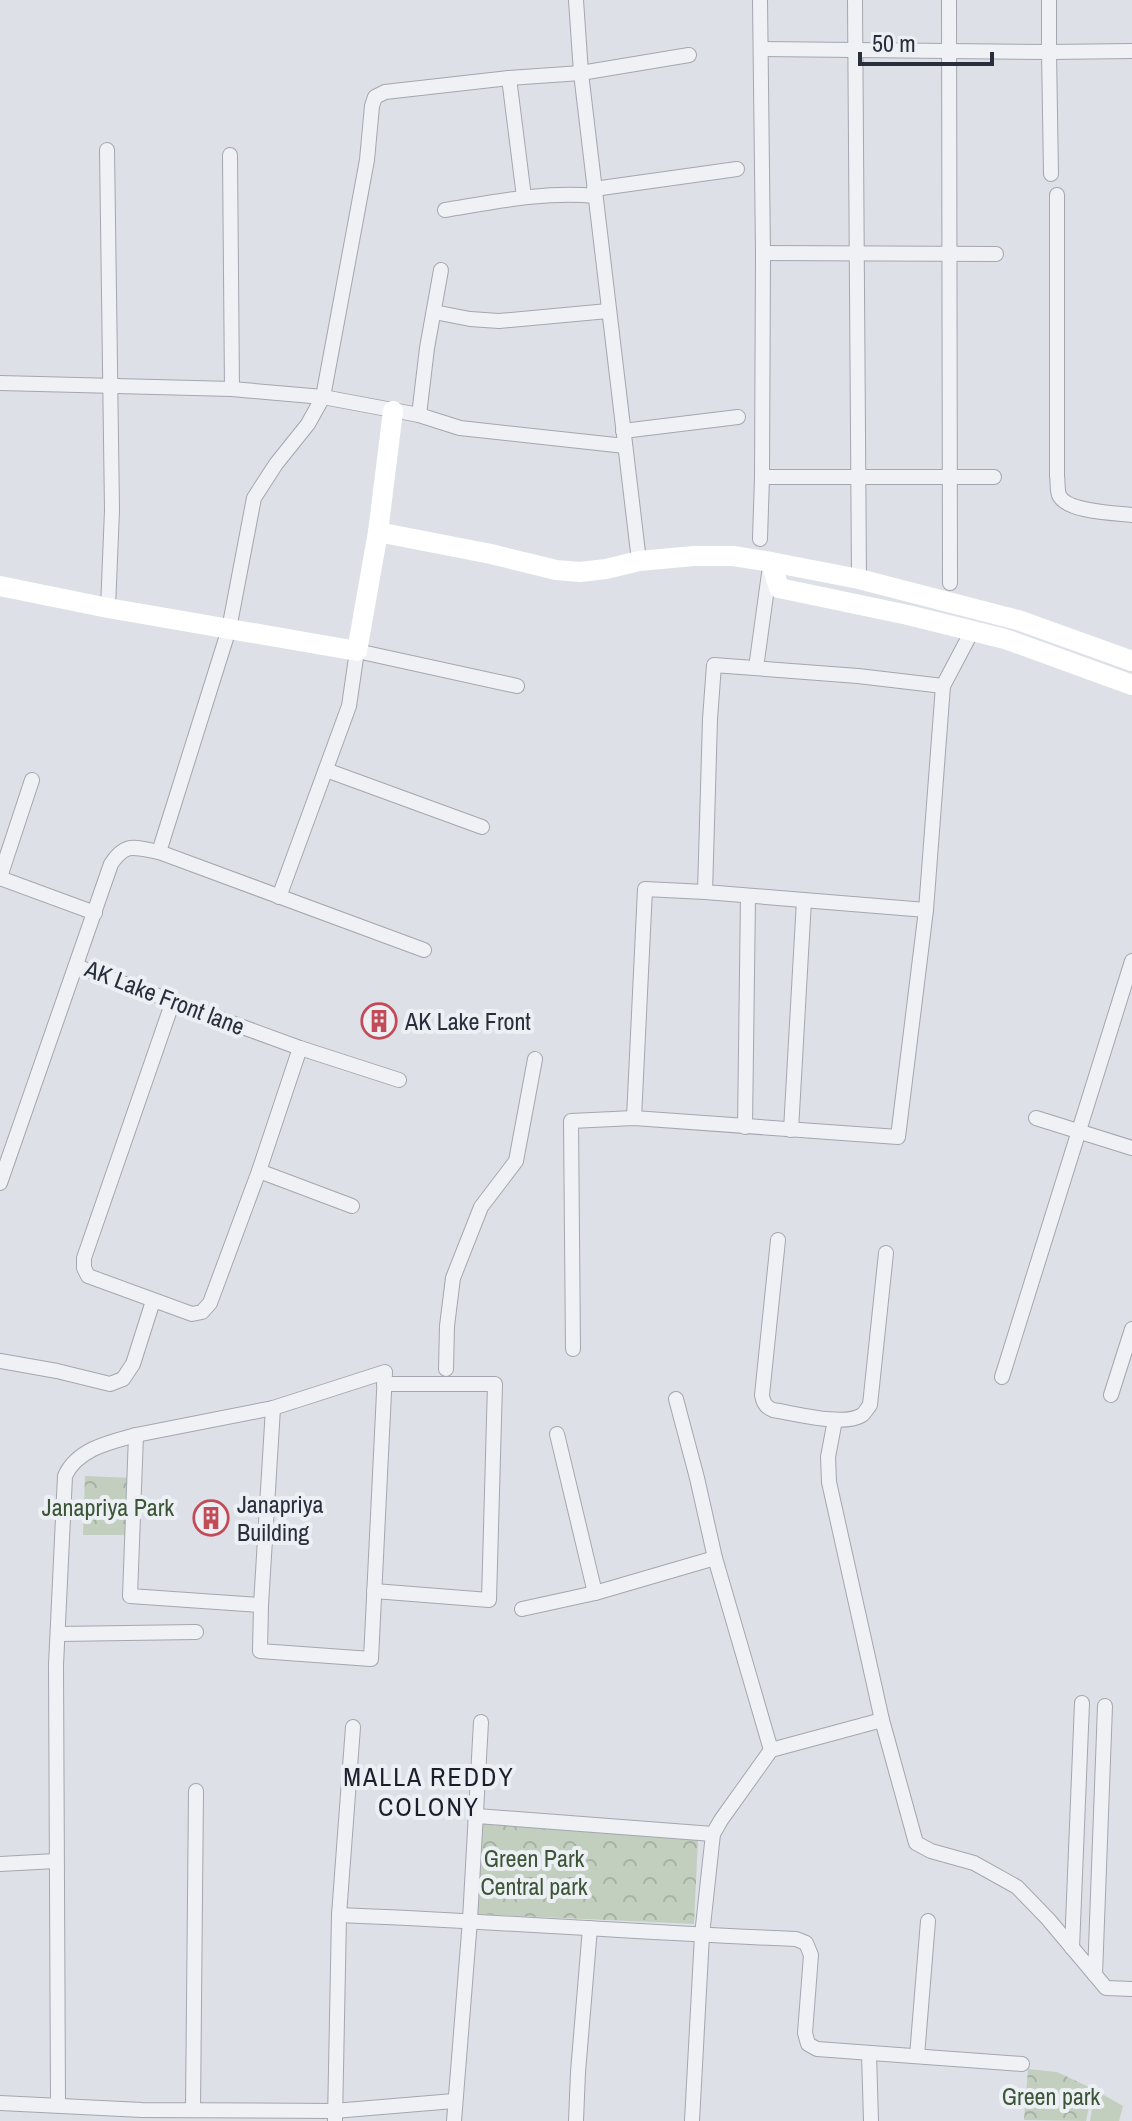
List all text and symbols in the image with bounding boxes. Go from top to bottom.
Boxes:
scale bar [860,16,992,66]
text: 50 m [872,27,916,59]
street label: AK Lake Front lane [80,952,249,1042]
building icon: AK Lake Front [360,1002,398,1040]
place label: AK Lake Front [404,1005,531,1037]
place label: Janapriya Building [237,1488,323,1548]
park label: Janapriya Park [42,1491,174,1523]
building icon: Janapriya Building [192,1499,230,1537]
district label: MALLA REDDY COLONY [343,1759,515,1824]
park label: Green Park Central park [480,1842,588,1902]
park label: Green park [1002,2080,1100,2112]

